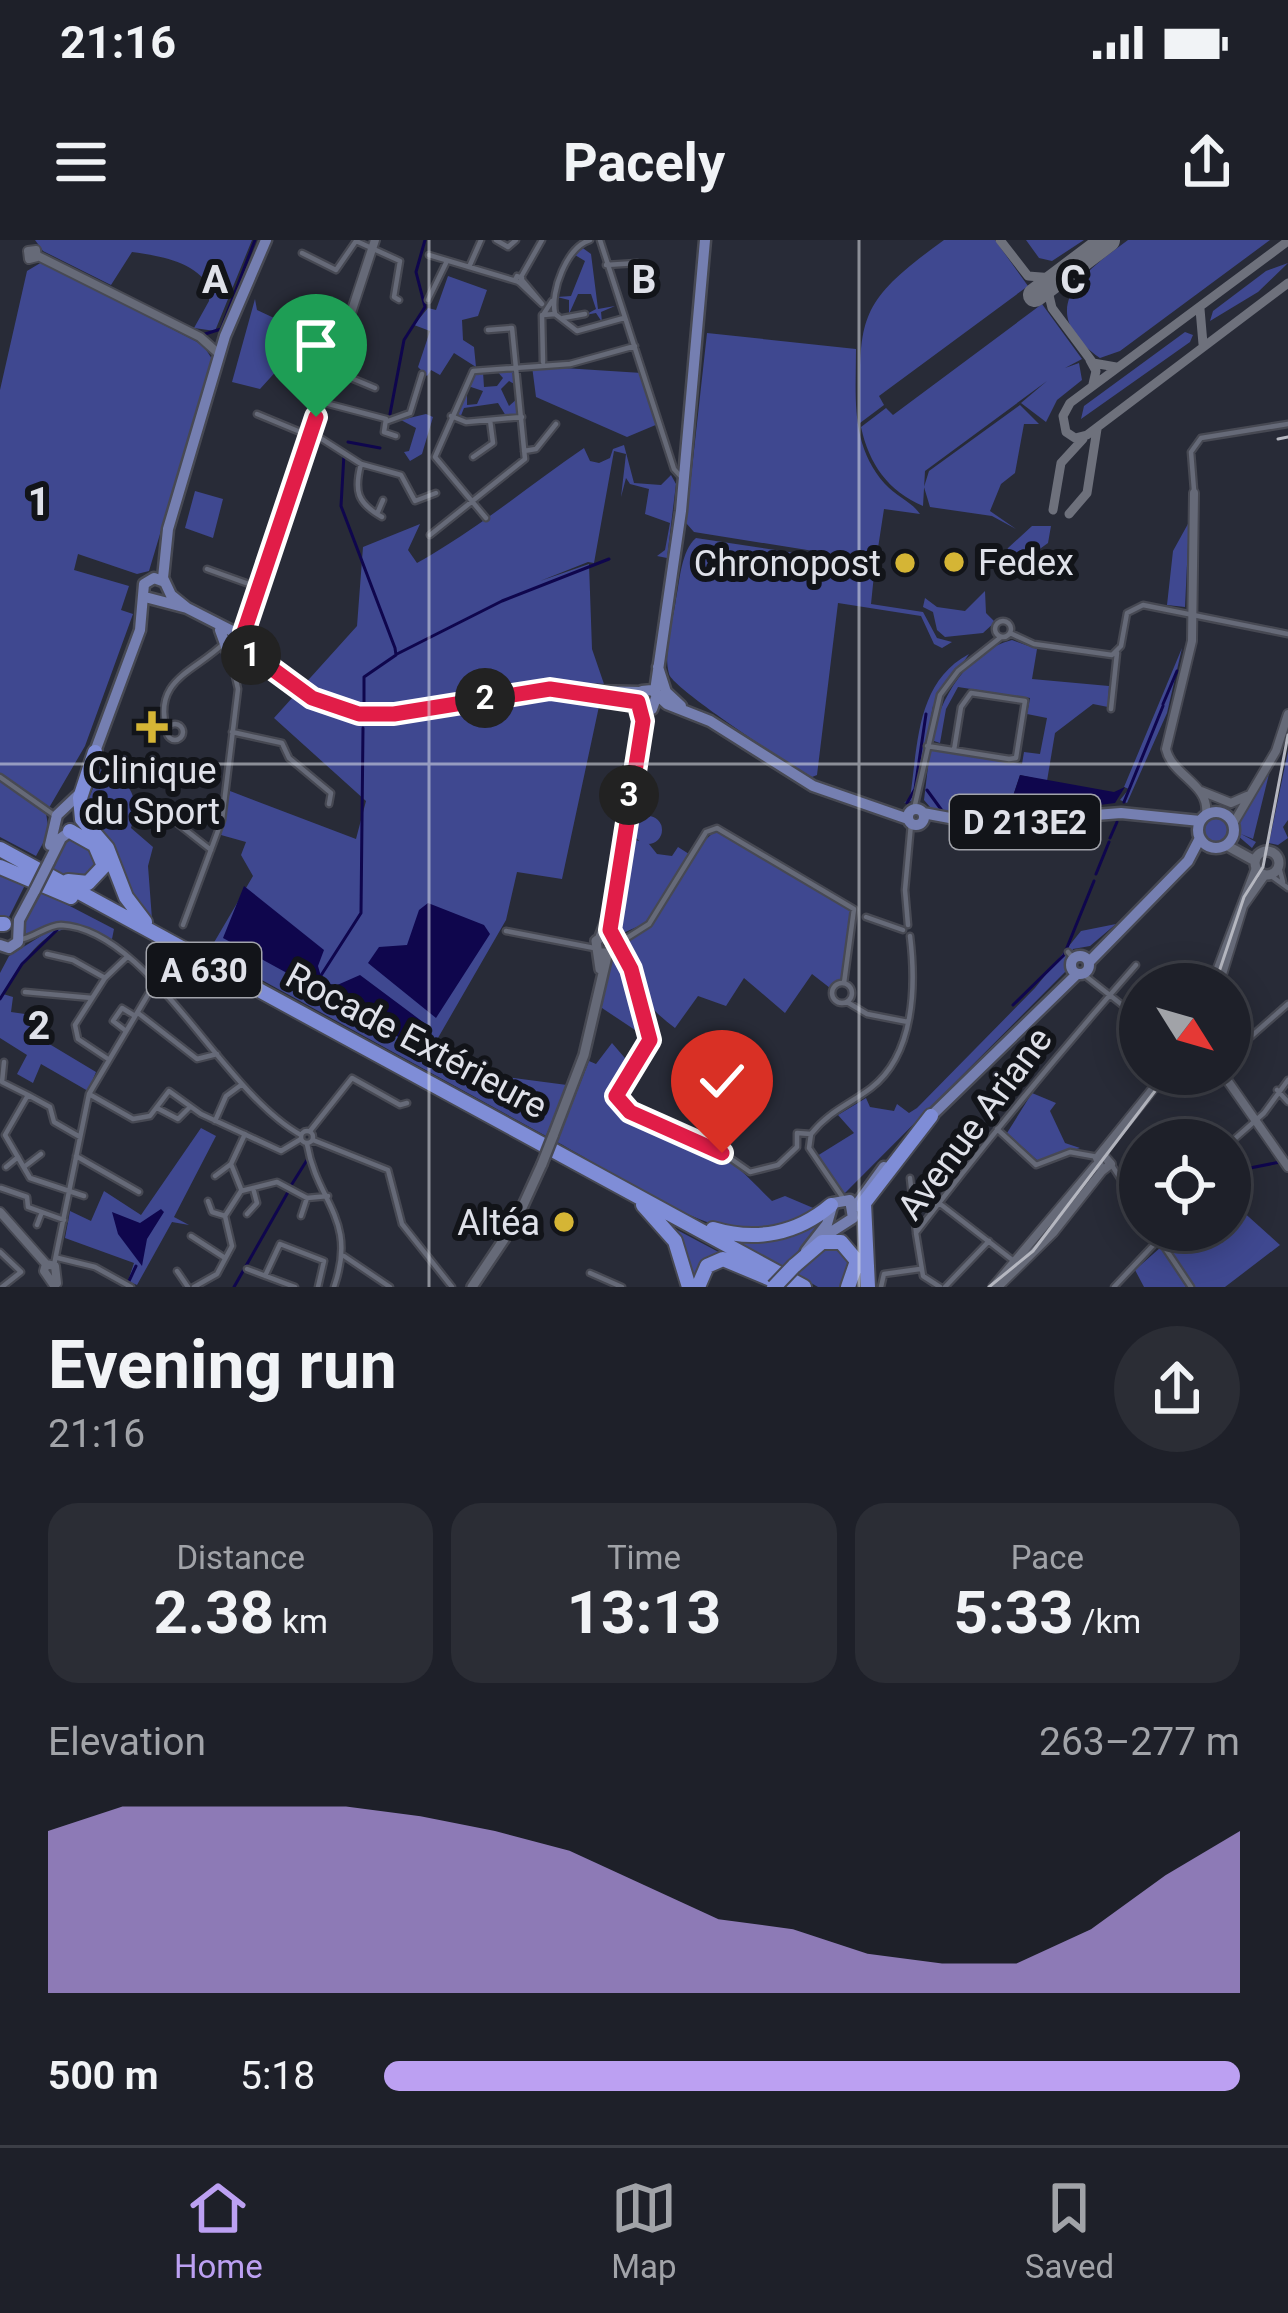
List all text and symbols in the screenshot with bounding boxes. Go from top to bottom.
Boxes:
text: 21:16 [60,16,176,69]
icon: menu [48,129,114,195]
icon: share [1174,129,1240,195]
text: Pacely [563,131,725,194]
text: A [202,257,229,303]
text: B [632,257,656,303]
text: C [1060,257,1086,303]
pin [265,294,367,417]
icon: arrive [283,312,349,378]
text: 1 [28,479,50,525]
place label: Fedex [978,542,1074,584]
place label: Chronopost [694,543,881,585]
marker: Fedex [941,549,967,575]
marker: Chronopost [892,550,918,576]
pin: 1 [221,625,281,685]
text: 1 [242,635,260,674]
pin: 2 [455,668,515,728]
text: 2 [476,678,494,717]
marker: Clinique du Sport [136,711,168,743]
place label: Clinique du Sport [84,750,220,833]
pin: 3 [599,765,659,825]
text: 3 [620,775,638,814]
road number: D 213E2 [950,795,1100,849]
road number: A 630 [147,943,261,997]
street label: Rocade Extérieure [279,954,554,1127]
north arrow [1119,963,1251,1095]
map controls [1119,963,1251,1251]
text: 2 [28,1003,50,1049]
street label: Avenue Ariane [889,1019,1061,1228]
pin [671,1030,773,1153]
icon: check [689,1048,755,1114]
button: locate [1119,1119,1251,1251]
place label: Altéa [457,1202,540,1244]
marker: Altéa [551,1209,577,1235]
button: share [1114,1326,1240,1452]
text: Evening run [48,1327,397,1404]
text: 21:16 [48,1411,145,1457]
text: Distance [176,1538,305,1577]
text: Time [607,1538,681,1577]
text: Pace [1011,1538,1084,1577]
text: 2.38 [153,1577,274,1648]
text: 13:13 [567,1577,721,1648]
text: 5:33 [954,1577,1074,1648]
text: km [274,1602,328,1641]
text: /km [1074,1602,1141,1641]
text: Elevation [48,1719,206,1765]
text: 263–277 m [1039,1719,1240,1765]
text: 500 m [48,2053,159,2099]
text: 5:18 [240,2053,315,2099]
tab: Home [174,2175,263,2286]
tab: Map [611,2175,677,2286]
tab: Saved [1025,2175,1114,2286]

